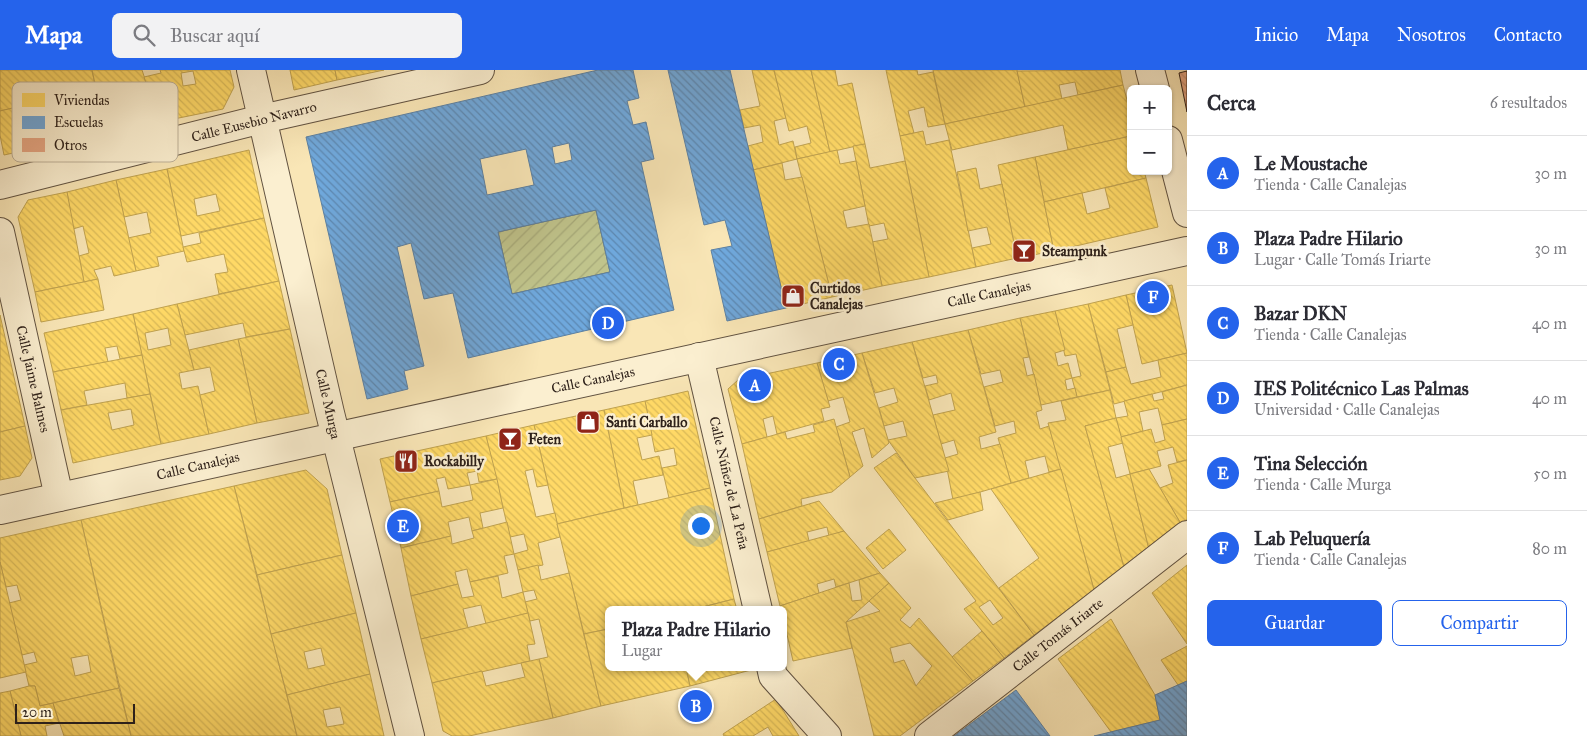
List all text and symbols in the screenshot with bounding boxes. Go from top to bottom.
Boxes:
search box [112,13,462,58]
text: Mapa [25,20,82,50]
icon: search [130,21,158,49]
text: Buscar aquí [170,24,259,47]
text: Inicio [1254,24,1298,46]
text: Mapa [1326,24,1369,46]
text: Nosotros [1397,24,1466,46]
text: Contacto [1494,24,1562,46]
legend [12,82,178,162]
map controls [1127,85,1172,175]
button: + [1127,85,1172,130]
text: Cerca [1207,90,1256,116]
text: Viviendas [53,92,109,109]
text: 6 resultados [1490,93,1567,112]
street label: Calle Eusebio Navarro [190,98,318,146]
text: Escuelas [54,114,103,131]
button: − [1127,130,1172,175]
text: Otros [54,137,87,154]
text: Le Moustache [1254,152,1367,175]
text: A [1218,164,1228,183]
text: 30 m [1534,164,1567,183]
text: Tienda · Calle Canalejas [1254,175,1407,194]
text: Plaza Padre Hilario [1254,227,1403,250]
bar icon: Steampunk [1011,238,1037,264]
text: B [1218,239,1228,258]
text: 30 m [1534,239,1567,258]
place label: Steampunk [1042,243,1108,261]
text: Lugar · Calle Tomás Iriarte [1254,250,1431,269]
street label: Calle Canalejas [946,277,1032,311]
pin: F [1137,278,1169,316]
place label: Curtidos Canalejas [810,280,863,314]
shop icon: Curtidos Canalejas [780,283,806,309]
text: Bazar DKN [1254,302,1347,325]
pin: D [592,304,624,342]
text: C [1218,314,1228,333]
text: 40 m [1532,314,1567,333]
street label: Calle Jaime Balmes [11,324,54,434]
text: Tienda · Calle Canalejas [1254,325,1407,344]
pin: C [823,345,855,383]
street label: Calle Canalejas [550,363,636,397]
pin: A [739,366,771,404]
street label: Calle Murga [312,367,344,441]
text: IES Politécnico Las Palmas [1254,377,1469,400]
text: D [1217,389,1229,408]
text: 40 m [1532,389,1567,408]
text: Universidad · Calle Canalejas [1254,400,1440,419]
shop icon: Santi Carballo [575,409,601,435]
place label: Santi Carballo [606,414,687,431]
street label: Calle Núñez de La Peña [705,415,753,551]
bar icon: Feten [497,426,523,452]
place label: Feten [528,431,561,448]
street label: Calle Canalejas [155,448,241,484]
restaurant icon: Rockabilly [393,448,419,474]
text: Tina Selección [1254,452,1368,475]
place label: Rockabilly [424,453,485,471]
text: E [1217,464,1229,483]
text: 50 m [1533,464,1567,483]
text: Tienda · Calle Murga [1254,475,1391,494]
pin: E [387,507,419,545]
your location [688,513,714,539]
text: Lab Peluquería [1254,527,1370,550]
text: F [1218,539,1228,558]
text: 80 m [1532,539,1567,558]
text: Tienda · Calle Canalejas [1254,550,1407,569]
street label: Calle Tomás Iriarte [1009,594,1107,676]
button: Guardar [1207,600,1382,646]
button: Compartir [1392,600,1567,646]
popup [605,606,787,671]
text: Plaza Padre Hilario [622,618,770,641]
text: Lugar [622,641,662,660]
pin: B [680,687,712,725]
scale bar [15,701,135,724]
text: 20 m [22,704,52,721]

